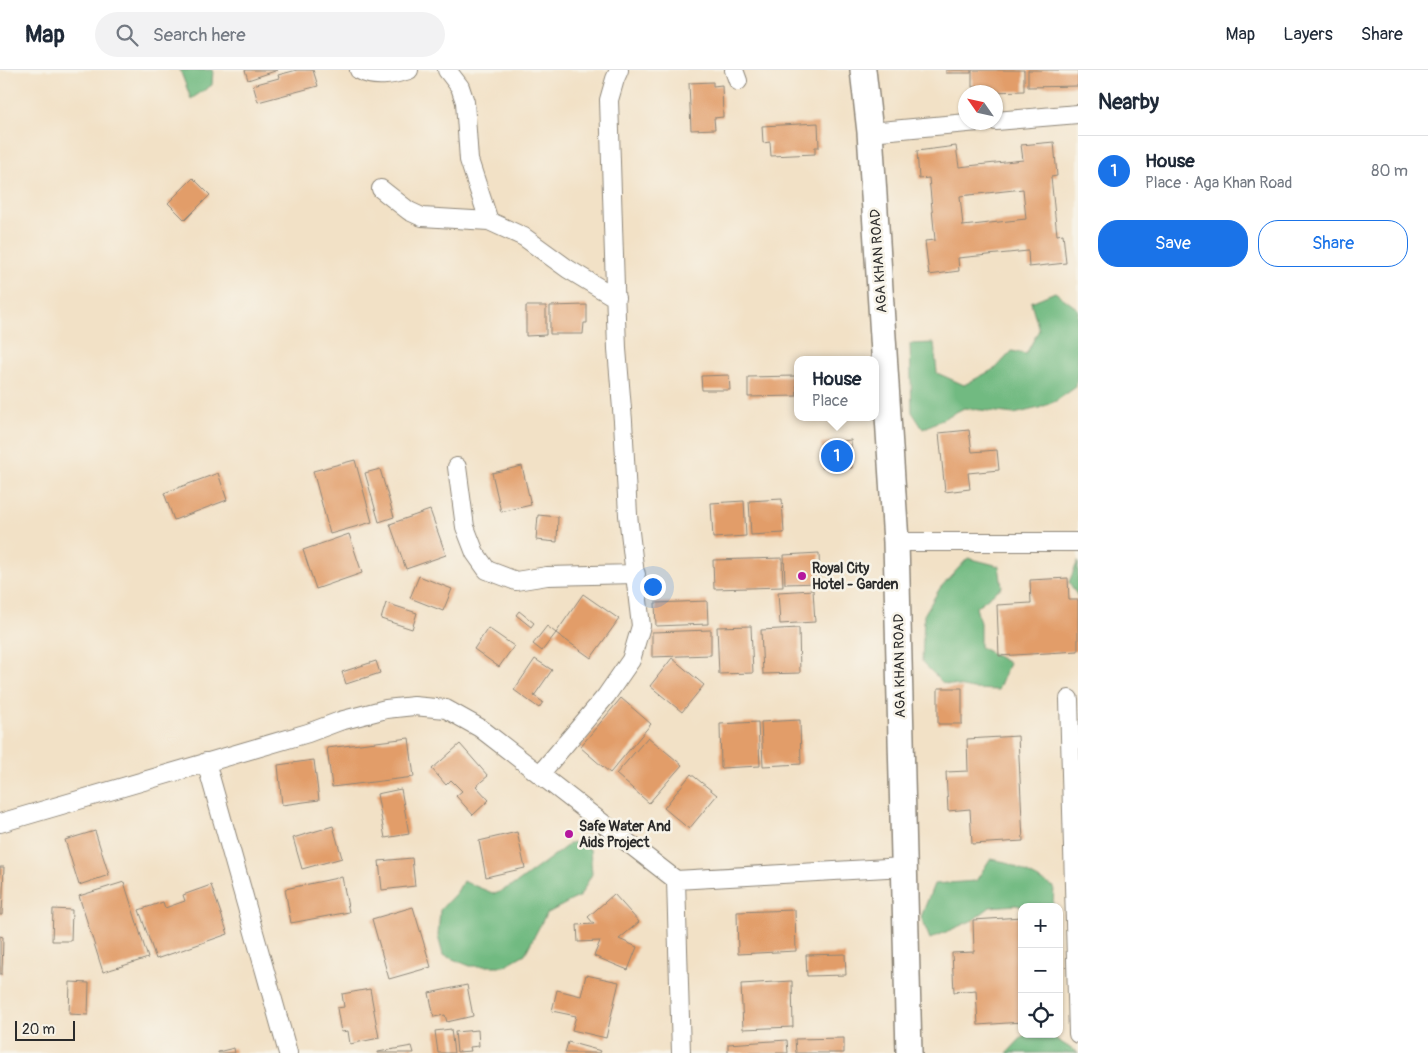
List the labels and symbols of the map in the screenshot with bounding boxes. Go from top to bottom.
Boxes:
north arrow [958,85,1003,130]
street label: AGA KHAN ROAD [866,208,891,314]
pin: 1 [821,437,853,475]
place label: Royal City Hotel - Garden [812,560,898,593]
marker: Royal City Hotel - Garden [796,570,808,582]
your location [640,574,666,600]
street label: AGA KHAN ROAD [890,614,909,718]
place label: Safe Water And Aids Project [579,818,671,851]
marker: Safe Water And Aids Project [563,828,575,840]
scale bar [15,1018,75,1041]

